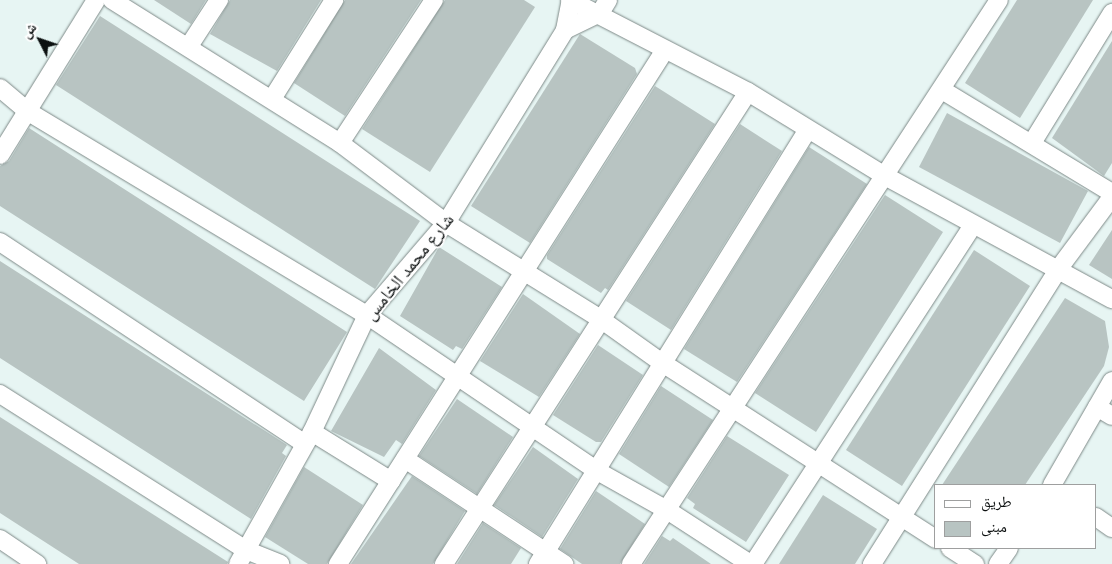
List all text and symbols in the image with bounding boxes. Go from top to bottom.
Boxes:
north arrow [15,15,65,65]
text: ش [17,19,40,42]
street label: شارع محمد الخامس [359,209,459,325]
legend [934,484,1097,549]
text: طريق [981,492,1012,511]
text: مبنى [981,517,1007,536]

